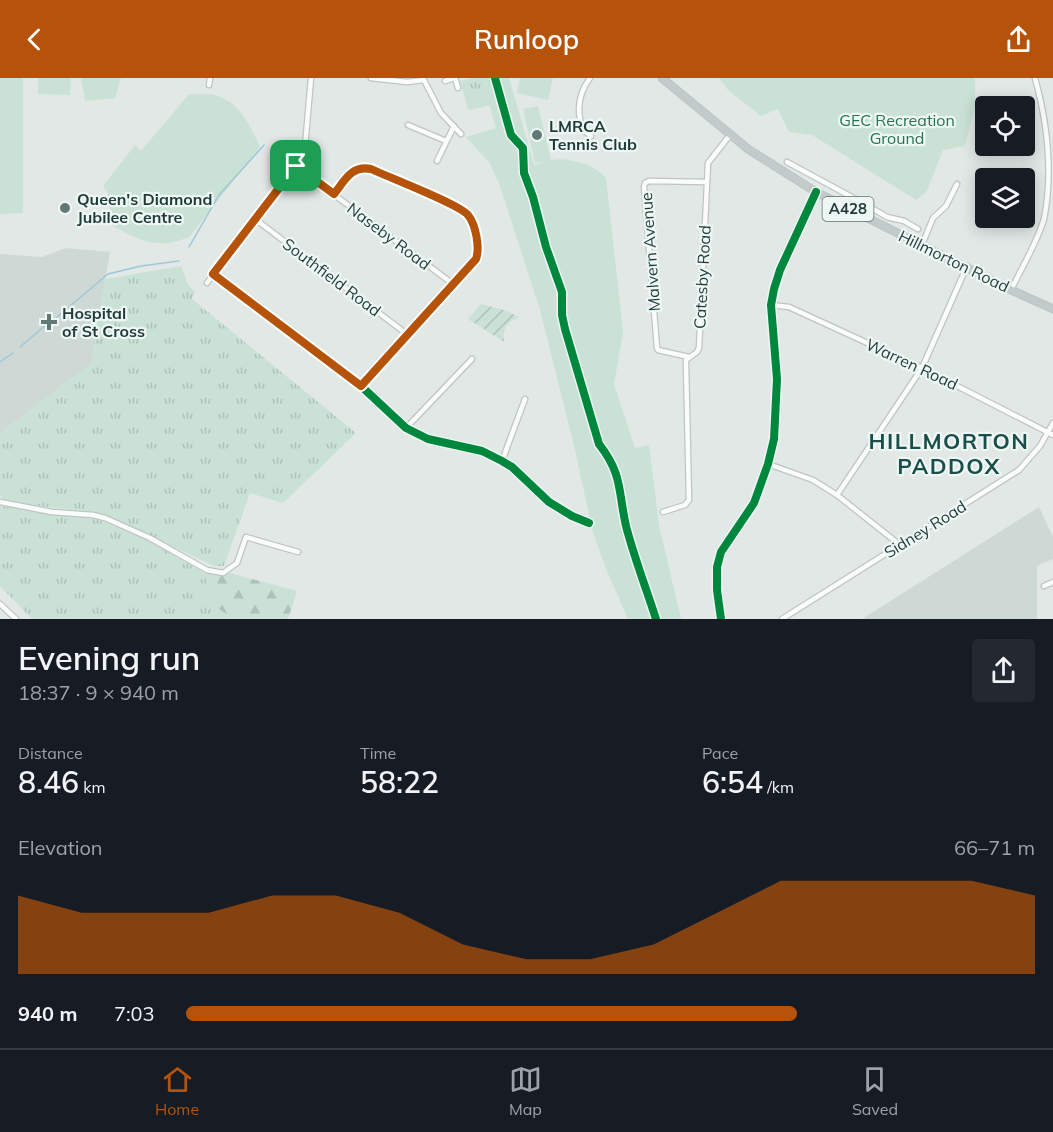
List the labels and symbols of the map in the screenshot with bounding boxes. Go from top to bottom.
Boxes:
park label: GEC Recreation Ground [839,110,955,148]
place label: LMRCA Tennis Club [549,116,637,154]
marker: LMRCA Tennis Club [530,128,544,142]
pin [270,140,321,191]
place label: Queen's Diamond Jubilee Centre [77,189,212,227]
street label: Malvern Avenue [636,192,664,312]
road number: A428 [822,197,874,221]
street label: Naseby Road [343,198,435,274]
marker: Queen's Diamond Jubilee Centre [58,201,72,215]
street label: Catesby Road [689,225,715,329]
street label: Hillmorton Road [895,226,1013,296]
street label: Southfield Road [279,234,385,320]
place label: Hospital of St Cross [62,303,145,341]
marker: Hospital of St Cross [40,313,58,331]
street label: Warren Road [863,334,961,394]
district label: HILLMORTON PADDOX [869,427,1029,480]
street label: Sidney Road [880,496,970,562]

